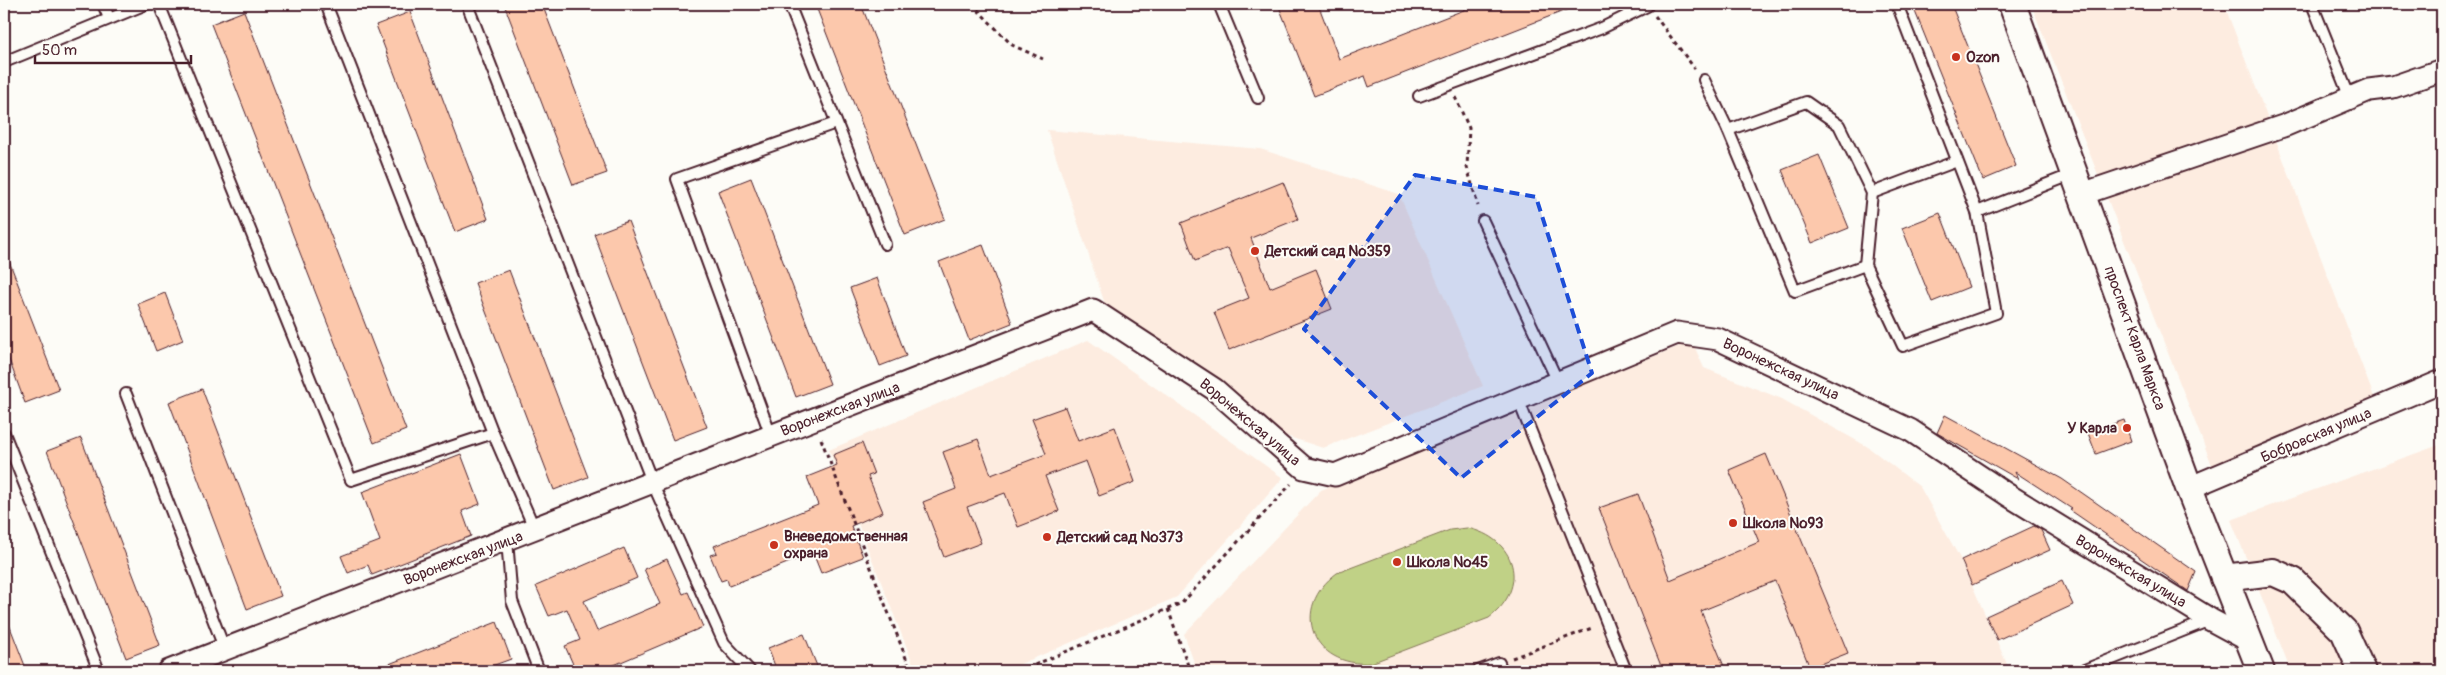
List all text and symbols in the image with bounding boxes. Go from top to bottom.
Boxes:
scale bar [35,32,191,64]
text: 50 m [42,41,77,60]
place label: Ozon [1966,48,2000,67]
marker: Ozon [1950,51,1962,63]
place label: Детский сад №359 [1264,242,1391,261]
marker: Детский сад №359 [1249,245,1261,257]
street label: проспект Карла Маркса [2100,264,2169,413]
street label: Воронежская улица [1720,334,1842,405]
street label: Воронежская улица [1195,375,1304,470]
street label: Воронежская улица [778,378,902,441]
street label: Бобровская улица [2258,404,2374,467]
place label: У Карла [2067,419,2117,438]
marker: У Карла [2121,422,2133,434]
place label: Школа №93 [1742,514,1823,533]
marker: Школа №93 [1727,517,1739,529]
street label: Воронежская улица [401,527,525,590]
place label: Вневедомственная охрана [783,527,908,563]
place label: Детский сад №373 [1056,528,1183,547]
marker: Детский сад №373 [1041,531,1053,543]
street label: Воронежская улица [2072,531,2190,612]
marker: Вневедомственная охрана [768,539,780,551]
place label: Школа №45 [1406,553,1488,572]
marker: Школа №45 [1391,556,1403,568]

